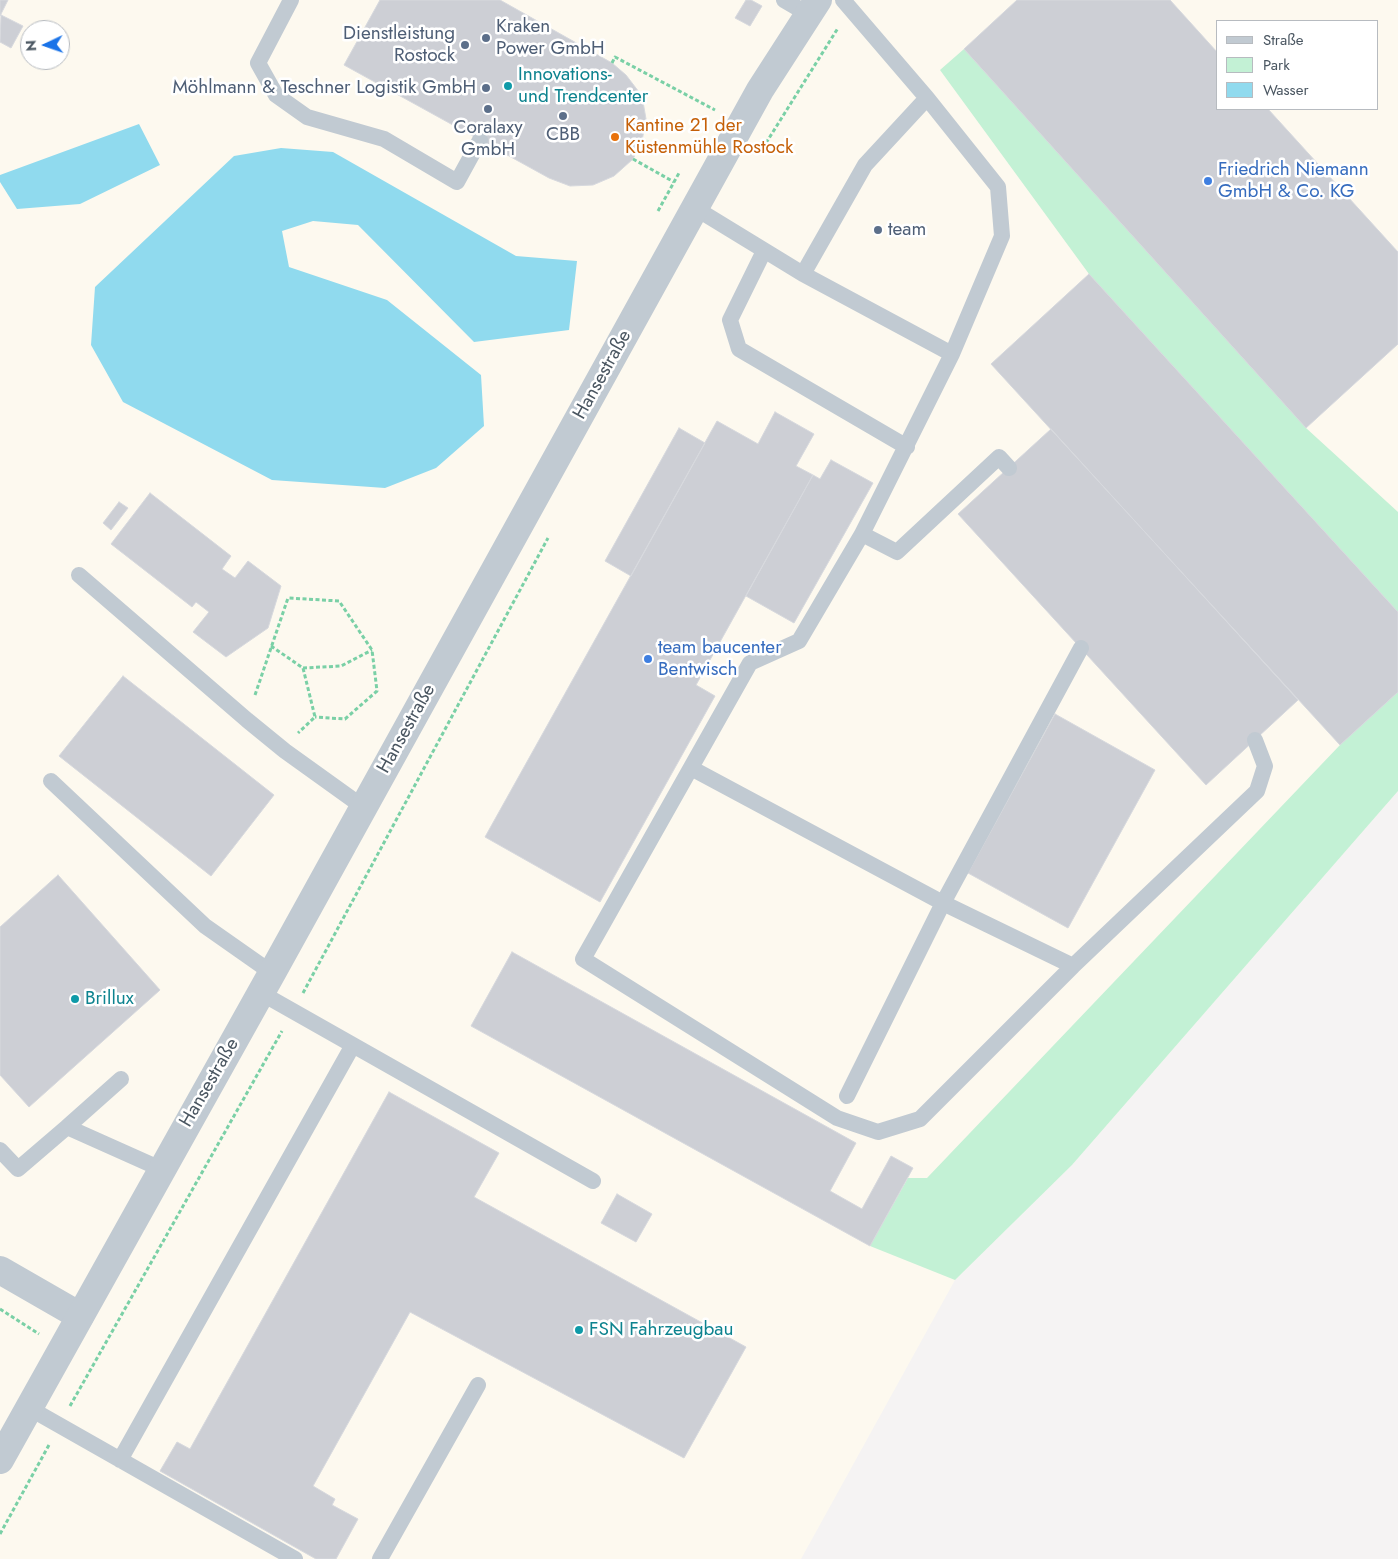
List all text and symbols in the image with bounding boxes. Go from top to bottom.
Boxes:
place label: Kraken Power GmbH [496,16,605,60]
north arrow [20,20,70,70]
legend [1216,20,1378,110]
place label: Dienstleistung Rostock [343,23,455,67]
text: Straße [1263,29,1303,51]
marker: Kraken Power GmbH [480,32,492,44]
marker: Dienstleistung Rostock [459,39,471,51]
text: N [21,40,41,52]
text: Park [1263,54,1290,76]
place label: Innovations- und Trendcenter [518,64,648,108]
place label: Möhlmann & Teschner Logistik GmbH [172,77,476,99]
text: Wasser [1263,79,1309,101]
marker: Innovations- und Trendcenter [502,80,514,92]
marker: Möhlmann & Teschner Logistik GmbH [480,82,492,94]
marker: Coralaxy GmbH [482,103,494,115]
marker: CBB [557,110,569,122]
place label: Kantine 21 der Küstenmühle Rostock [625,115,793,159]
place label: Coralaxy GmbH [453,117,523,161]
place label: CBB [546,124,580,146]
marker: Kantine 21 der Küstenmühle Rostock [609,131,621,143]
place label: Friedrich Niemann GmbH & Co. KG [1218,159,1369,203]
marker: Friedrich Niemann GmbH & Co. KG [1202,175,1214,187]
place label: team [888,219,926,241]
marker: team [872,224,884,236]
street label: Hansestraße [569,326,637,424]
place label: team baucenter Bentwisch [658,637,782,681]
marker: team baucenter Bentwisch [642,653,654,665]
street label: Hansestraße [373,680,441,778]
place label: Brillux [85,988,134,1010]
marker: Brillux [69,993,81,1005]
street label: Hansestraße [175,1035,245,1131]
place label: FSN Fahrzeugbau [589,1319,733,1341]
marker: FSN Fahrzeugbau [573,1324,585,1336]

